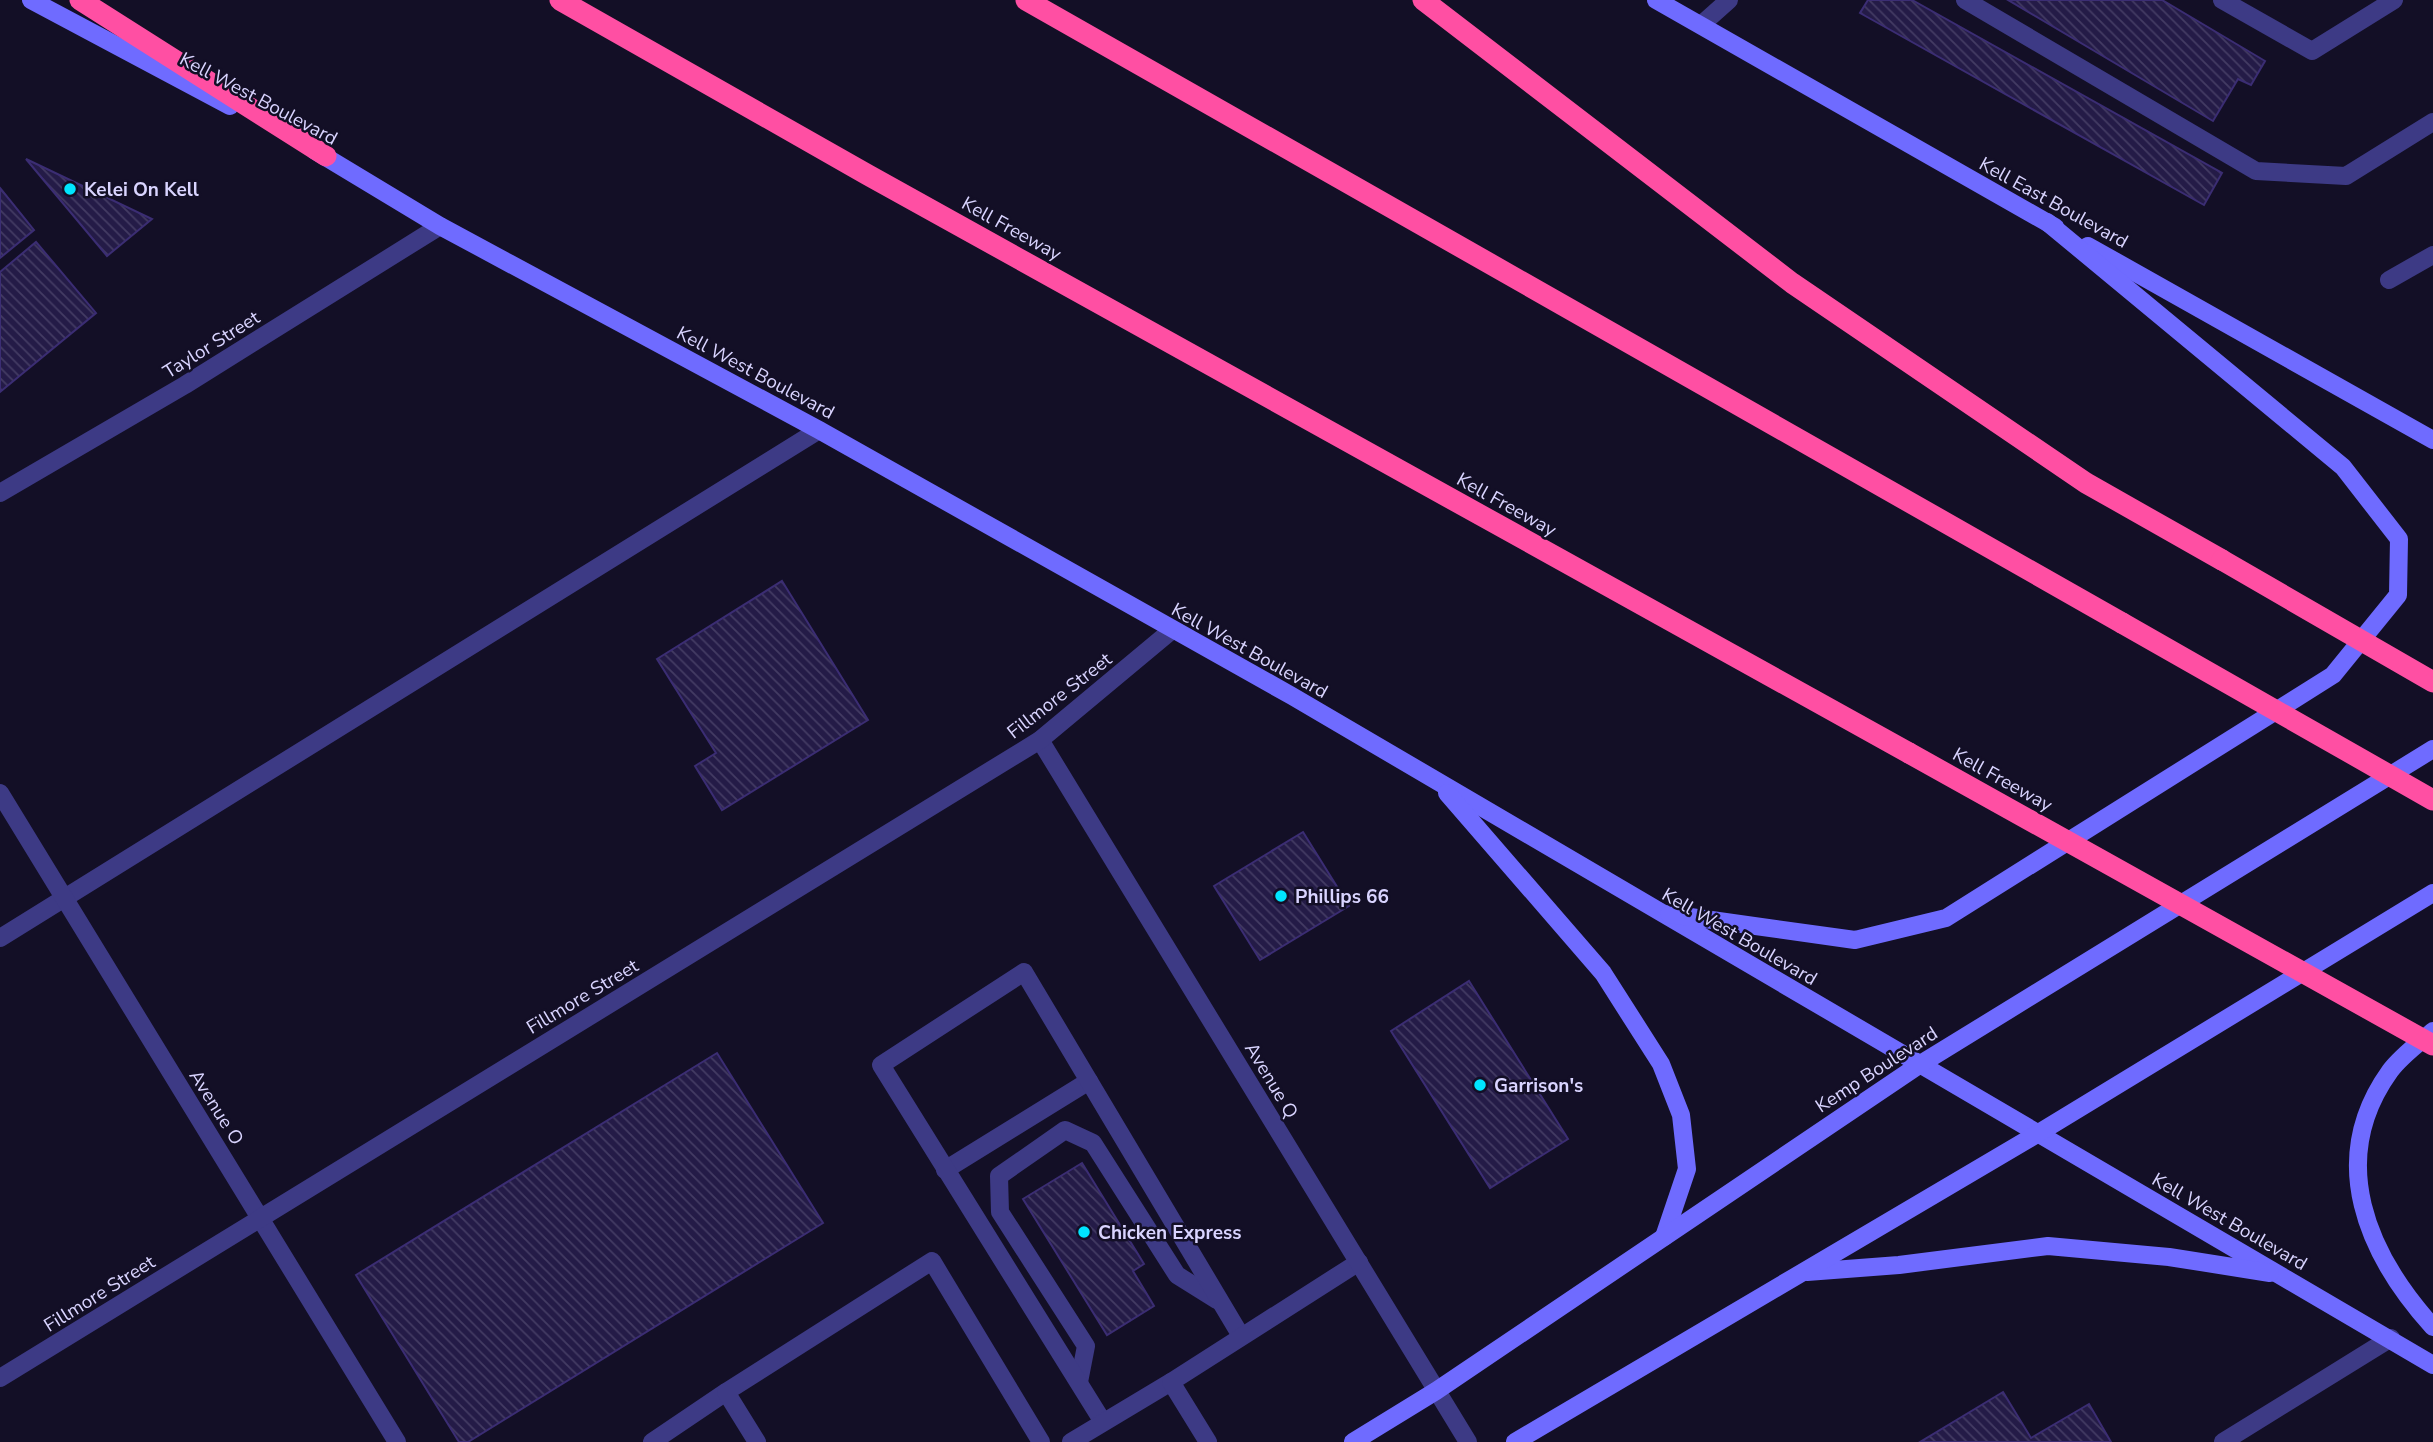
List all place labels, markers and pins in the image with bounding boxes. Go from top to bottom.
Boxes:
place label: Kelei On Kell [84,177,199,203]
marker: Kelei On Kell [62,181,78,197]
place label: Phillips 66 [1295,884,1389,910]
marker: Phillips 66 [1273,888,1289,904]
place label: Garrison's [1494,1073,1583,1099]
marker: Garrison's [1472,1077,1488,1093]
place label: Chicken Express [1098,1220,1242,1246]
marker: Chicken Express [1076,1224,1092,1240]

